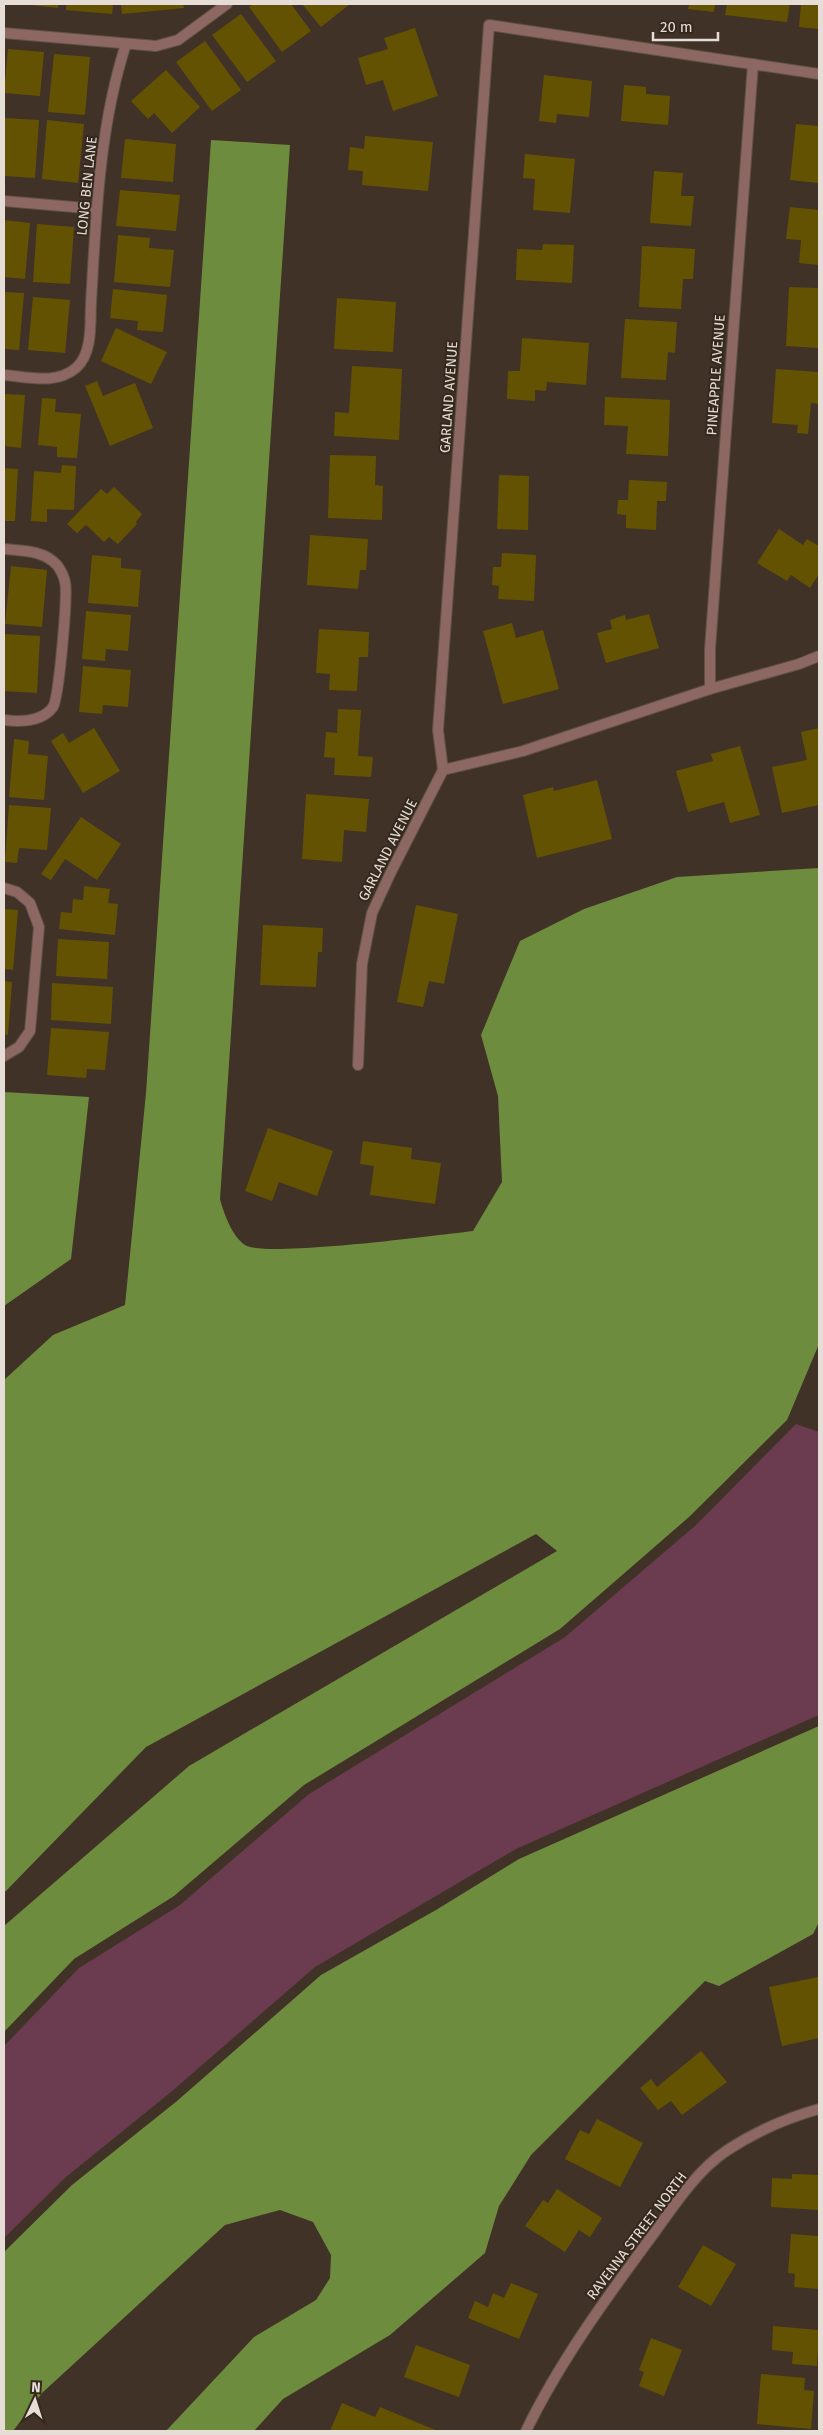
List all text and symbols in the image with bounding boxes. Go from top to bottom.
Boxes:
scale bar [653,10,718,42]
text: 20 m [660,18,693,36]
street label: LONG BEN LANE [73,136,101,236]
street label: PINEAPPLE AVENUE [703,314,729,436]
street label: GARLAND AVENUE [437,341,461,453]
street label: GARLAND AVENUE [355,796,421,904]
street label: RAVENNA STREET NORTH [583,2169,691,2303]
north arrow [10,2375,60,2425]
text: N [31,2379,41,2396]

